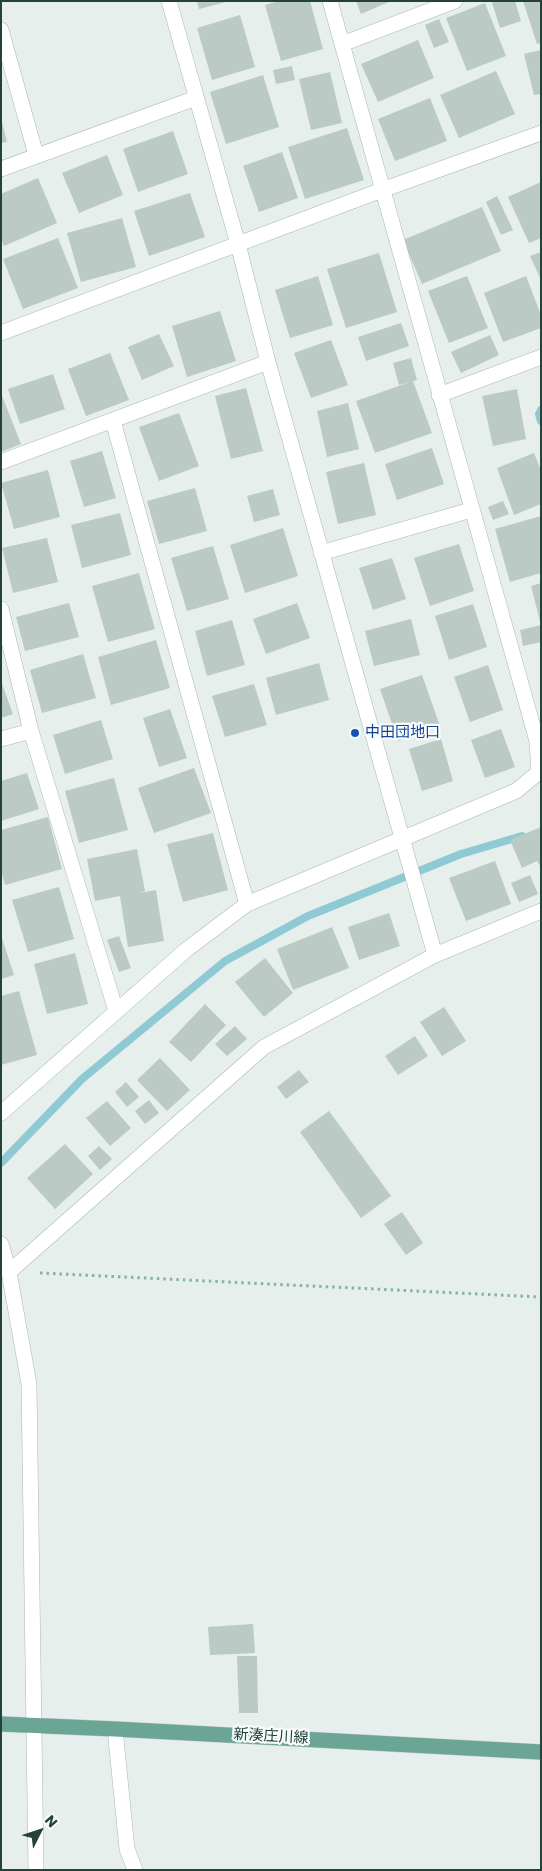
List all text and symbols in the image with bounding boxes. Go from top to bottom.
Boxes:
place label: 中田団地口 [365,724,440,742]
marker: 中田団地口 [349,727,361,739]
street label: 新湊庄川線 [233,1726,309,1748]
north arrow [15,1806,65,1856]
text: N [40,1811,62,1832]

